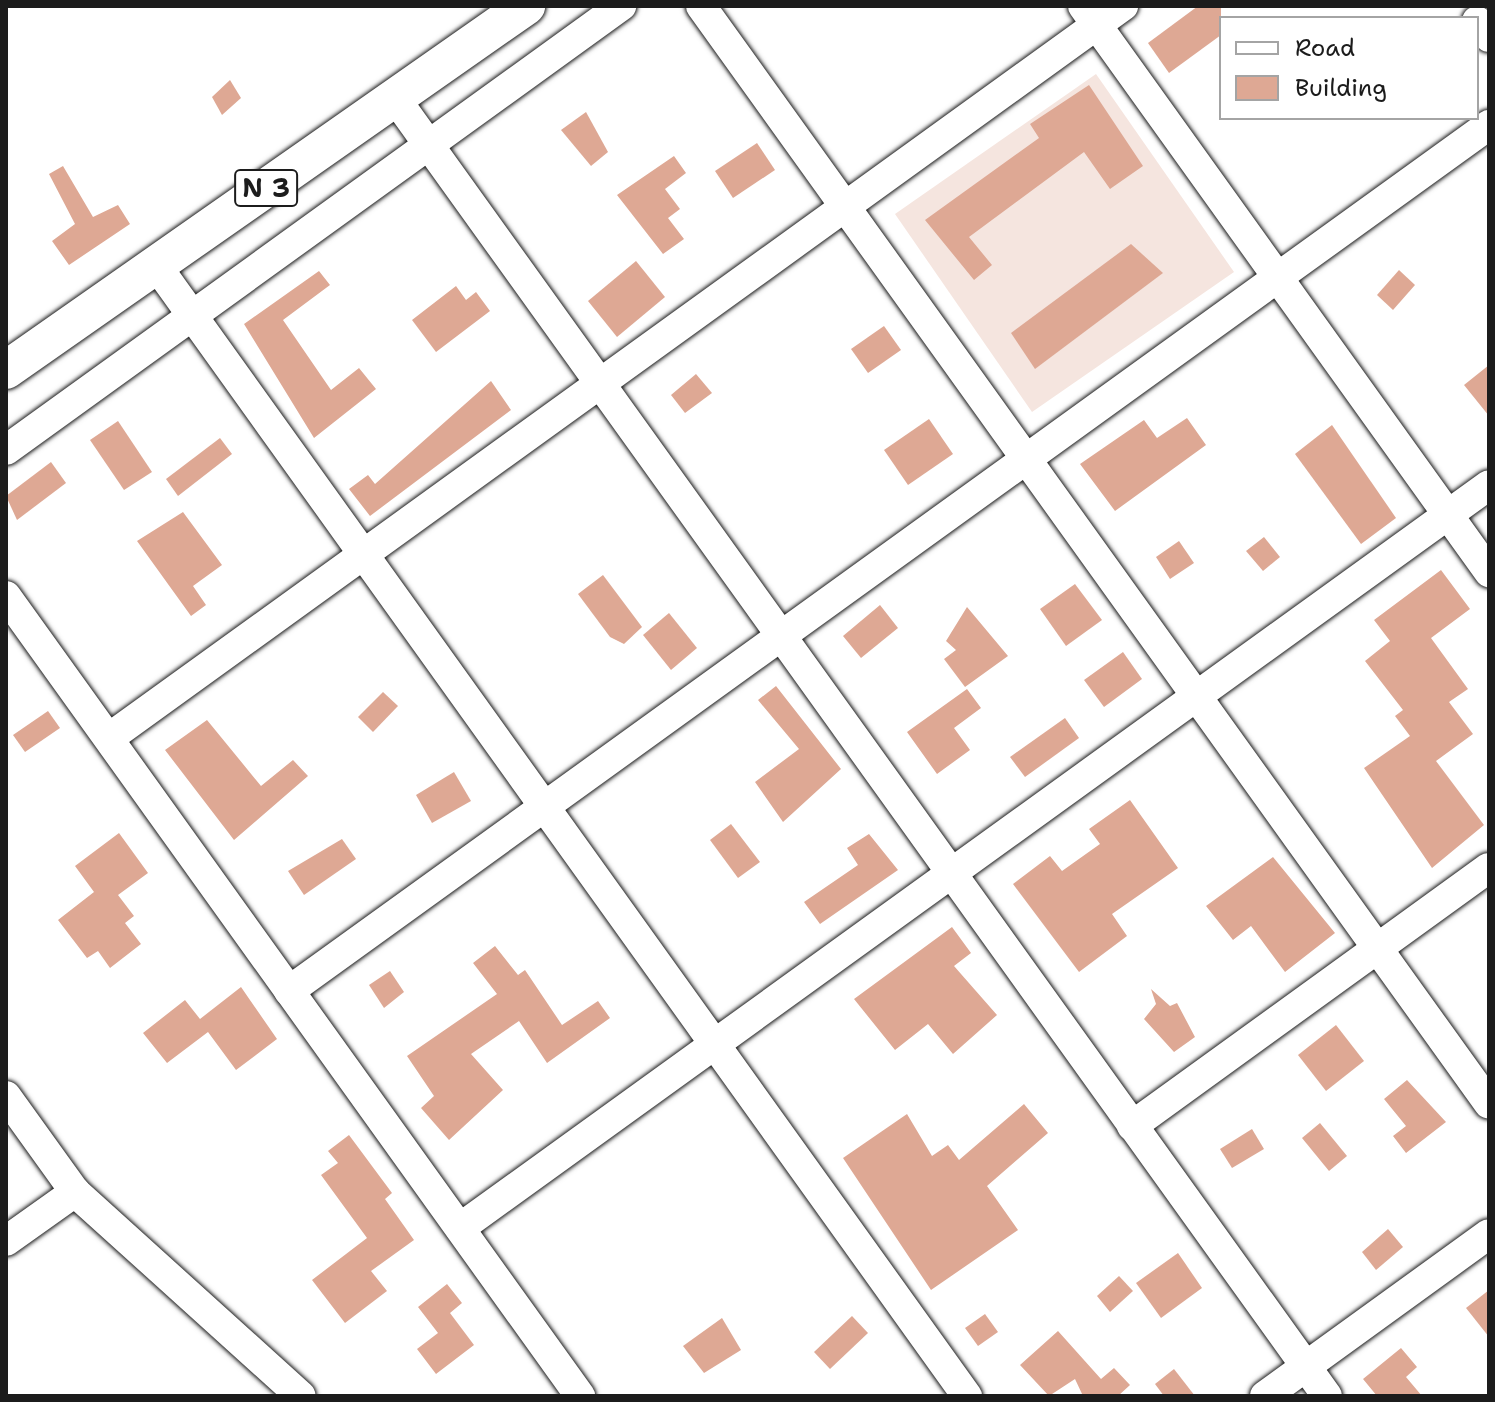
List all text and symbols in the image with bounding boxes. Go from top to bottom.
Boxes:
legend [1219,16,1479,120]
text: Road [1295,32,1355,64]
text: Building [1295,72,1387,104]
road number: N 3 [234,166,298,210]

